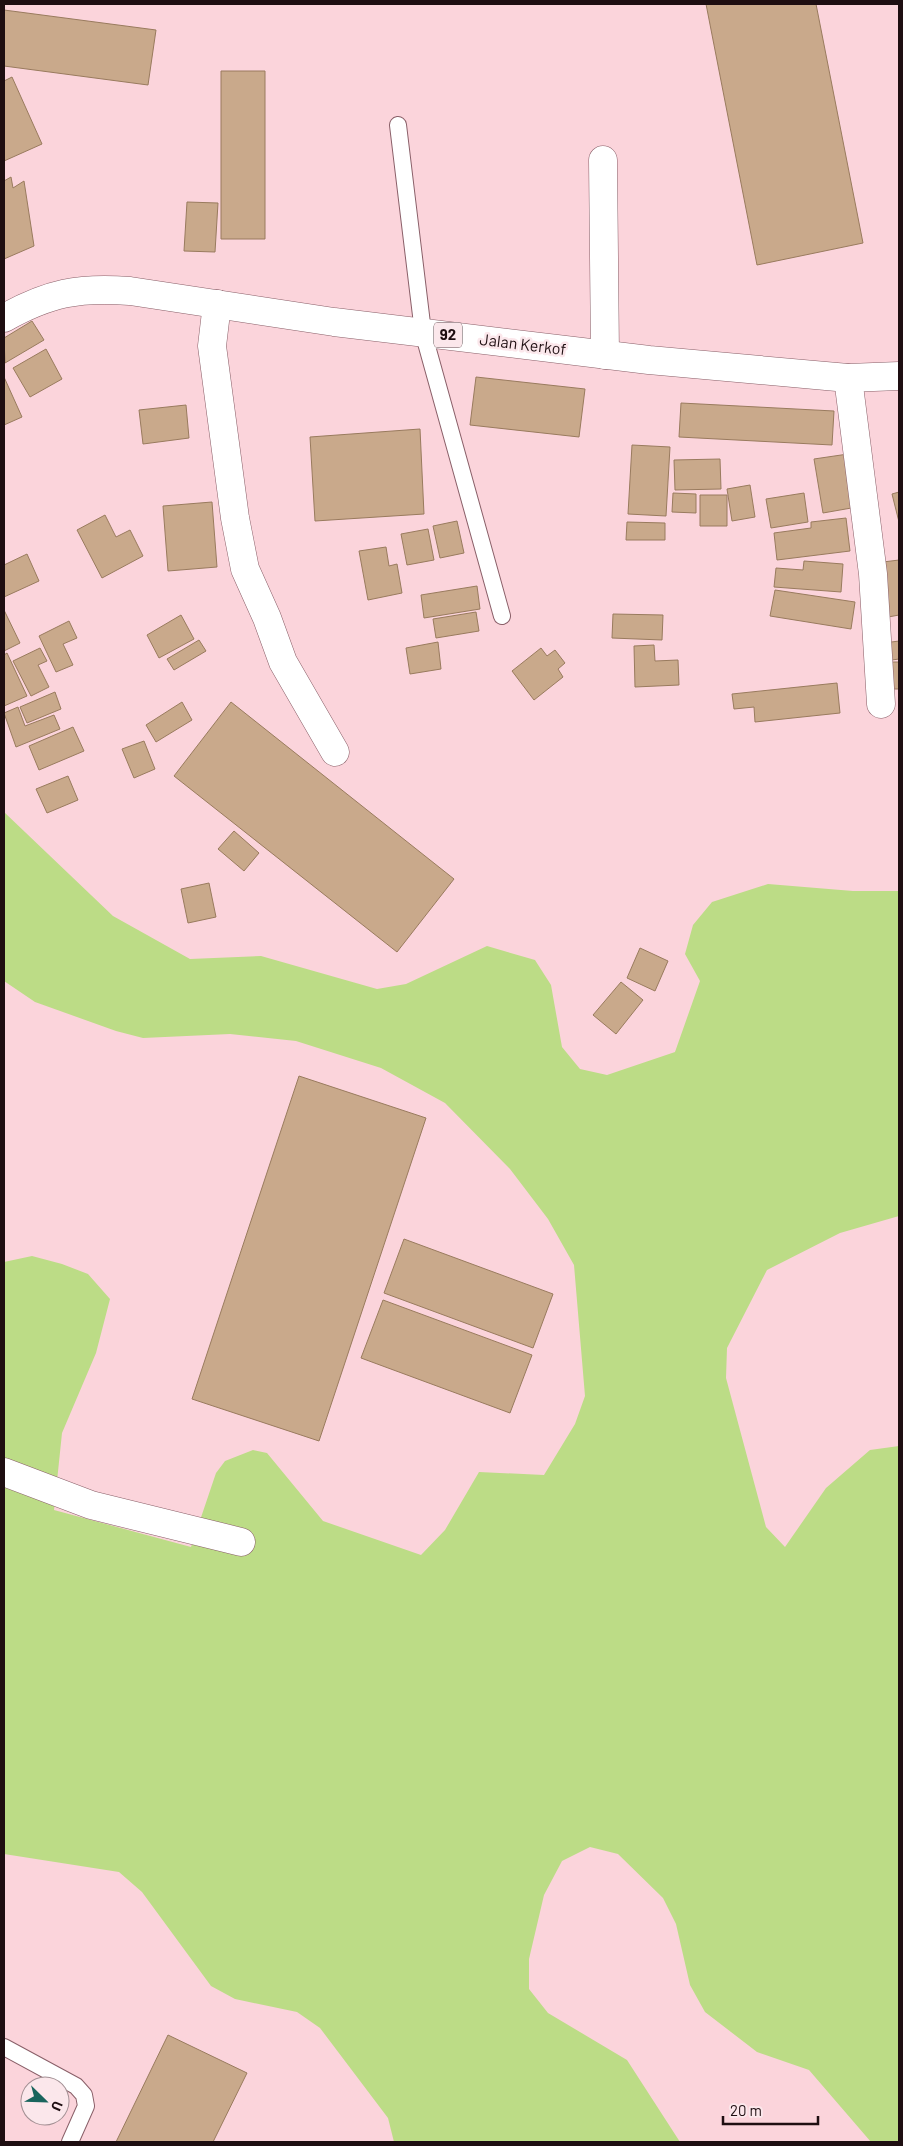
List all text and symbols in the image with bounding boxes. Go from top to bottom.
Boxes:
road number: 92 [434,322,462,348]
street label: Jalan Kerkof [479,329,568,358]
north arrow [20,2076,70,2126]
scale bar [723,2094,818,2126]
text: U [48,2099,67,2114]
text: 20 m [730,2101,762,2119]

